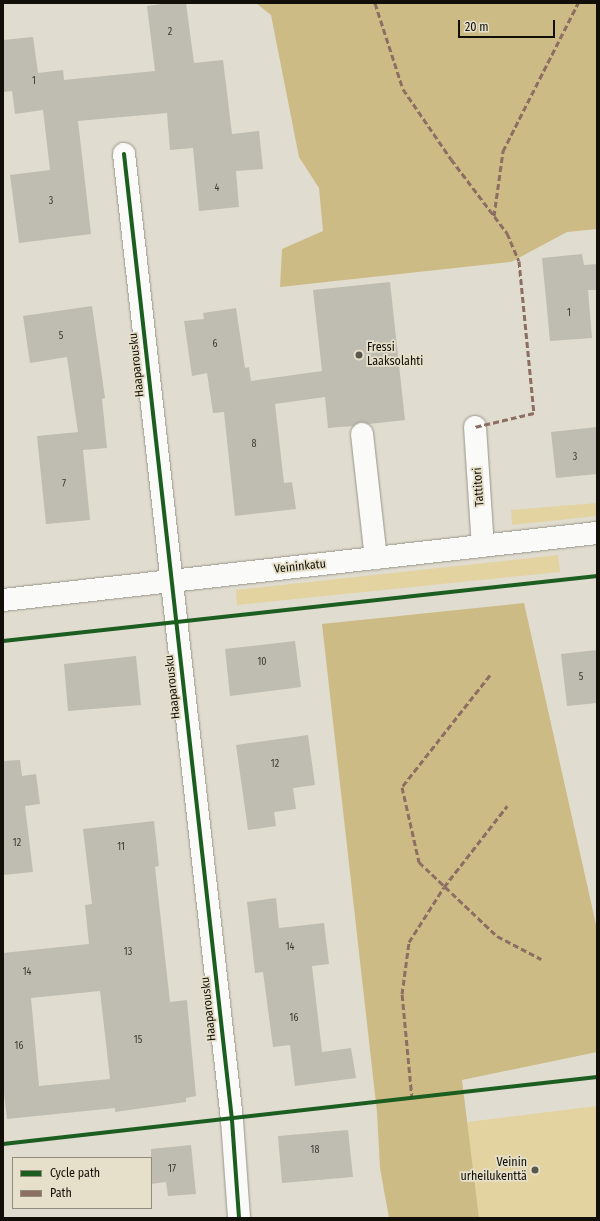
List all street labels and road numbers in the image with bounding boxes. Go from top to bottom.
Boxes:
street label: Haaparousku [126,332,148,398]
street label: Tattitori [470,467,488,507]
street label: Veininkatu [273,557,327,577]
street label: Haaparousku [162,654,184,720]
street label: Haaparousku [198,976,220,1042]

